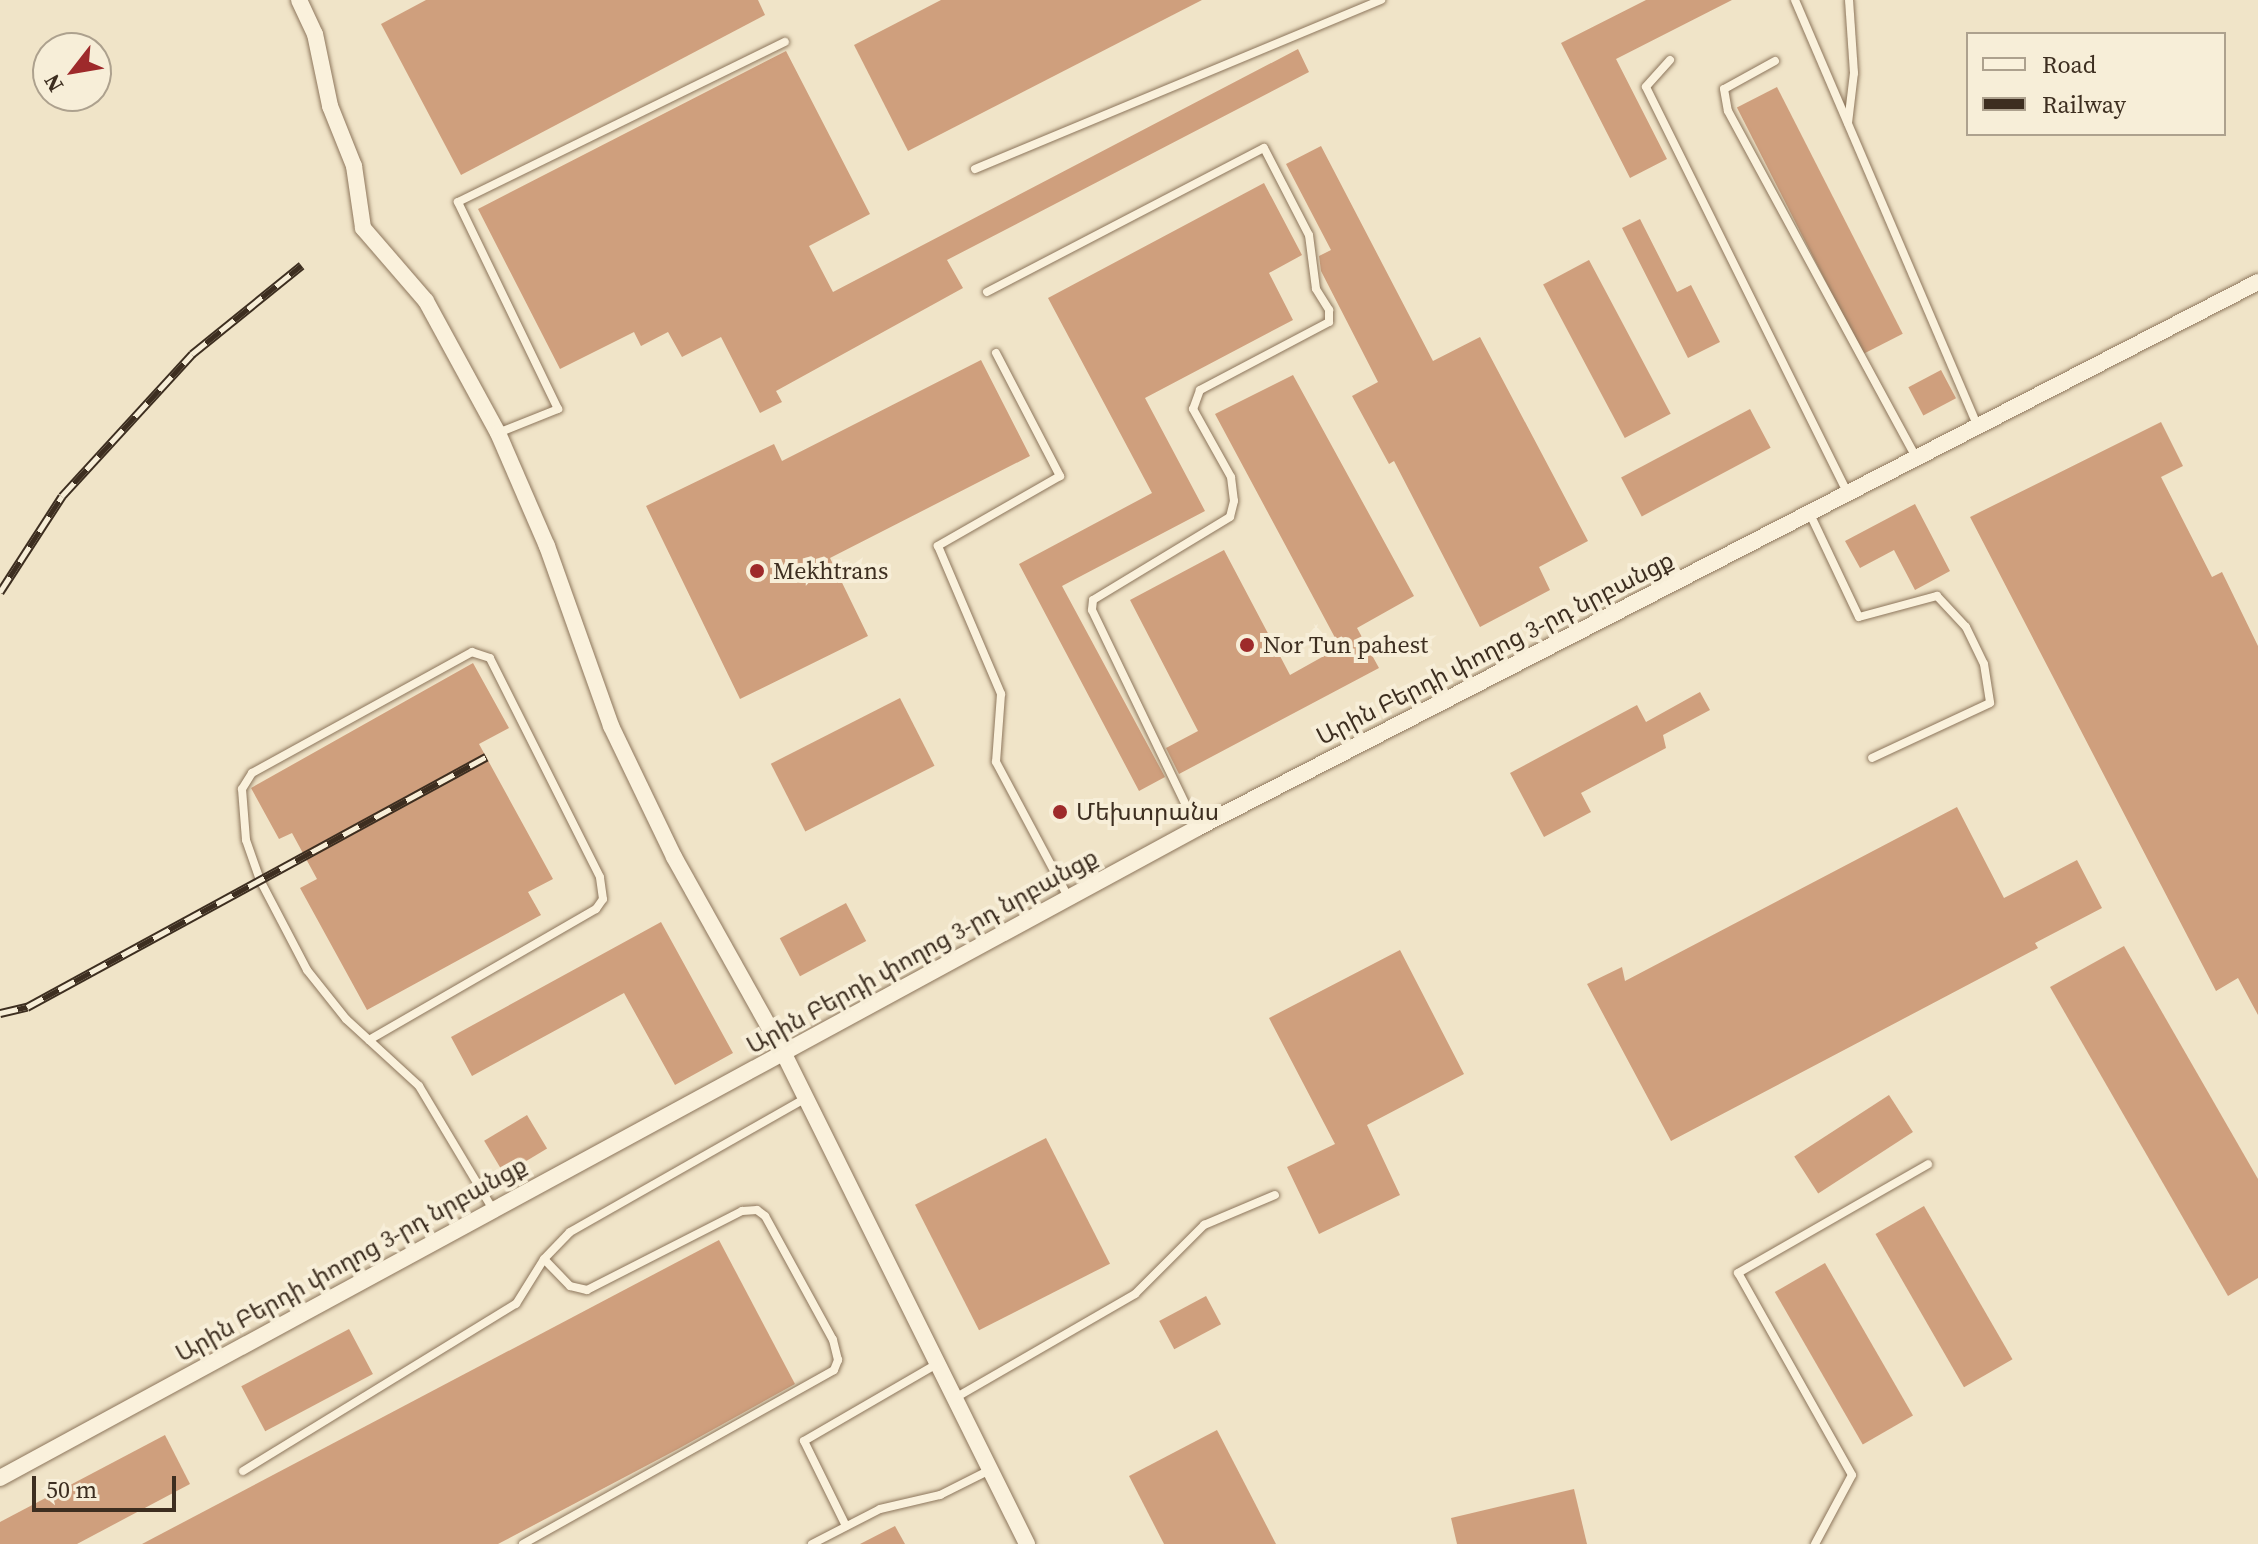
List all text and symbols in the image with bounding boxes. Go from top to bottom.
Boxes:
north arrow [32,32,112,112]
legend [1966,32,2226,136]
text: Road [2042,48,2096,81]
text: N [36,69,70,98]
text: Railway [2042,88,2126,121]
street label: Արին Բերդի փողոց 3-րդ նրբանցք [1312,545,1678,751]
place label: Mekhtrans [773,557,888,585]
marker: Mekhtrans [748,562,766,580]
place label: Nor Tun pahest [1263,631,1428,659]
marker: Nor Tun pahest [1238,636,1256,654]
place label: Մեխտրանս [1076,798,1219,826]
marker: Մեխտրանս [1051,803,1069,821]
street label: Արին Բերդի փողոց 3-րդ նրբանցք [741,842,1103,1060]
street label: Արին Բերդի փողոց 3-րդ նրբանցք [170,1150,532,1368]
scale bar [36,1460,180,1510]
text: 50 m [46,1473,97,1506]

